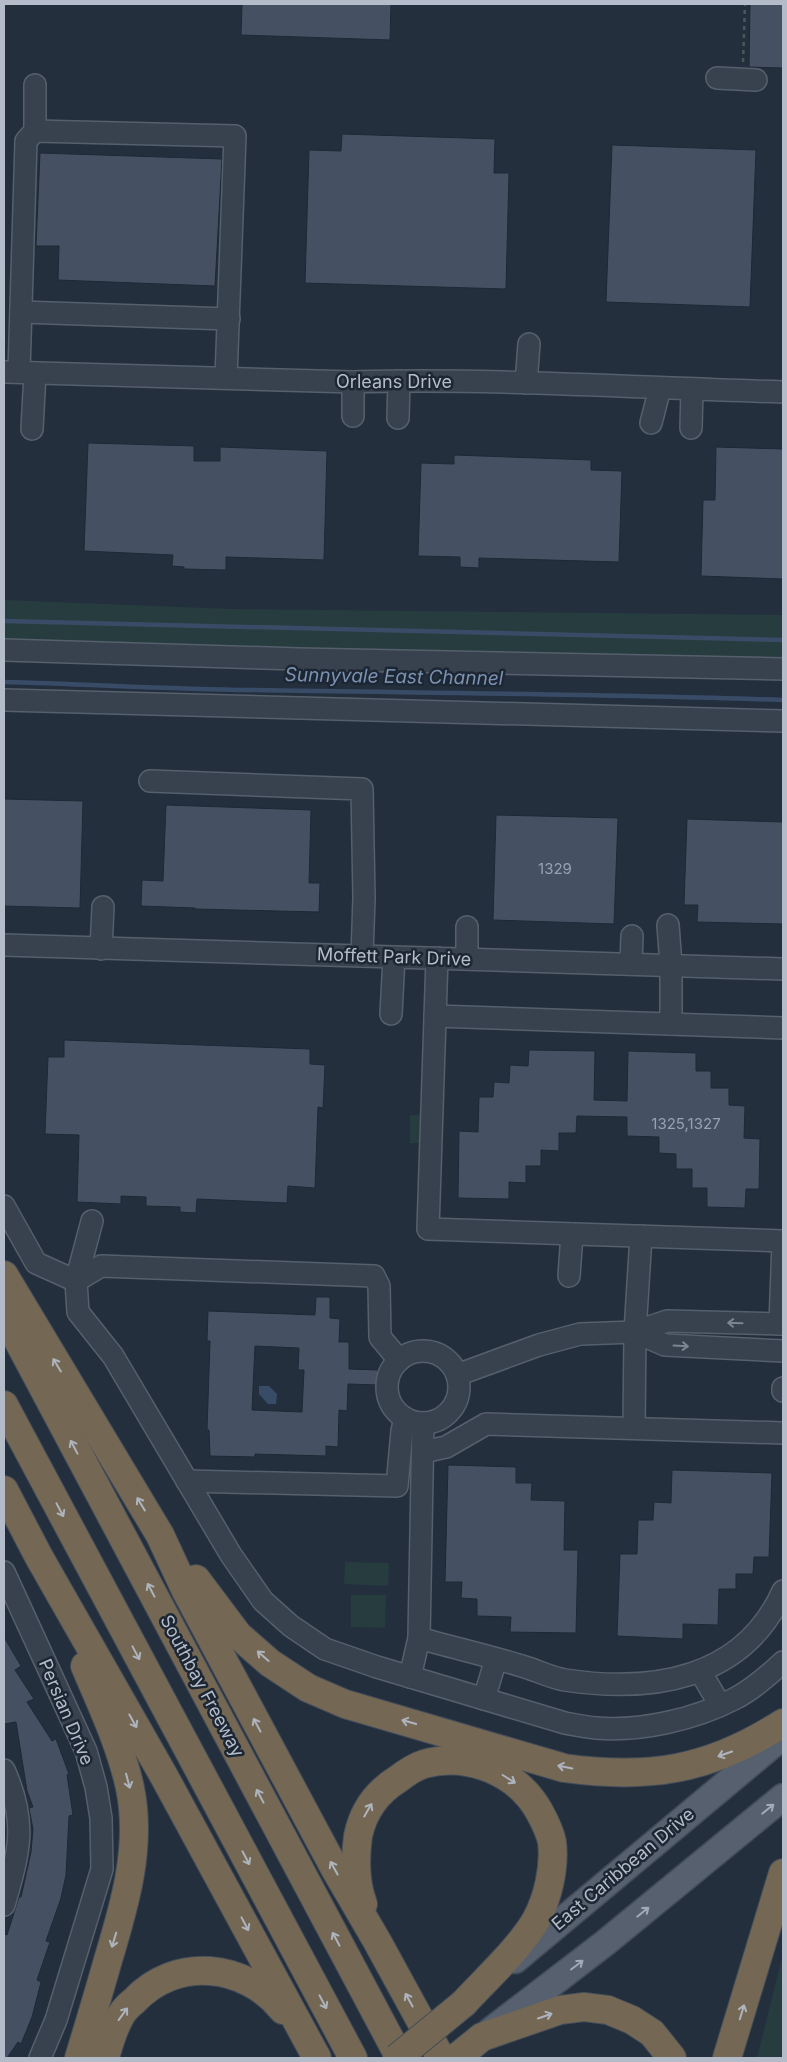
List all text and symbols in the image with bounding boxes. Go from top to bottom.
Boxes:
street label: Orleans Drive [336,371,452,392]
water label: Sunnyvale East Channel [285,663,504,690]
house number: 1329 [538,859,572,878]
street label: Moffett Park Drive [317,943,471,970]
house number: 1325,1327 [651,1114,721,1133]
one-way arrow [727,1318,743,1327]
one-way arrow [673,1341,689,1350]
one-way arrow [52,1358,62,1372]
one-way arrow [69,1440,79,1455]
one-way arrow [135,1497,145,1511]
one-way arrow [56,1502,65,1517]
one-way arrow [146,1583,156,1598]
street label: Southbay Freeway [156,1611,249,1760]
one-way arrow [131,1646,141,1661]
one-way arrow [256,1651,269,1662]
street label: Persian Drive [35,1656,98,1768]
one-way arrow [128,1713,138,1727]
one-way arrow [402,1717,418,1727]
one-way arrow [252,1718,262,1733]
one-way arrow [717,1749,733,1759]
one-way arrow [558,1762,574,1772]
one-way arrow [124,1772,133,1788]
one-way arrow [501,1774,515,1784]
one-way arrow [255,1788,265,1803]
one-way arrow [363,1802,373,1817]
street label: East Caribbean Drive [547,1803,698,1934]
one-way arrow [762,1804,775,1815]
one-way arrow [241,1851,251,1866]
one-way arrow [329,1862,339,1876]
one-way arrow [636,1907,649,1918]
one-way arrow [241,1916,250,1931]
one-way arrow [109,1932,119,1948]
one-way arrow [331,1932,340,1947]
one-way arrow [570,1959,583,1970]
one-way arrow [404,1993,413,2008]
one-way arrow [318,1994,328,2008]
one-way arrow [737,2004,747,2020]
one-way arrow [118,2007,128,2021]
one-way arrow [537,2011,552,2020]

